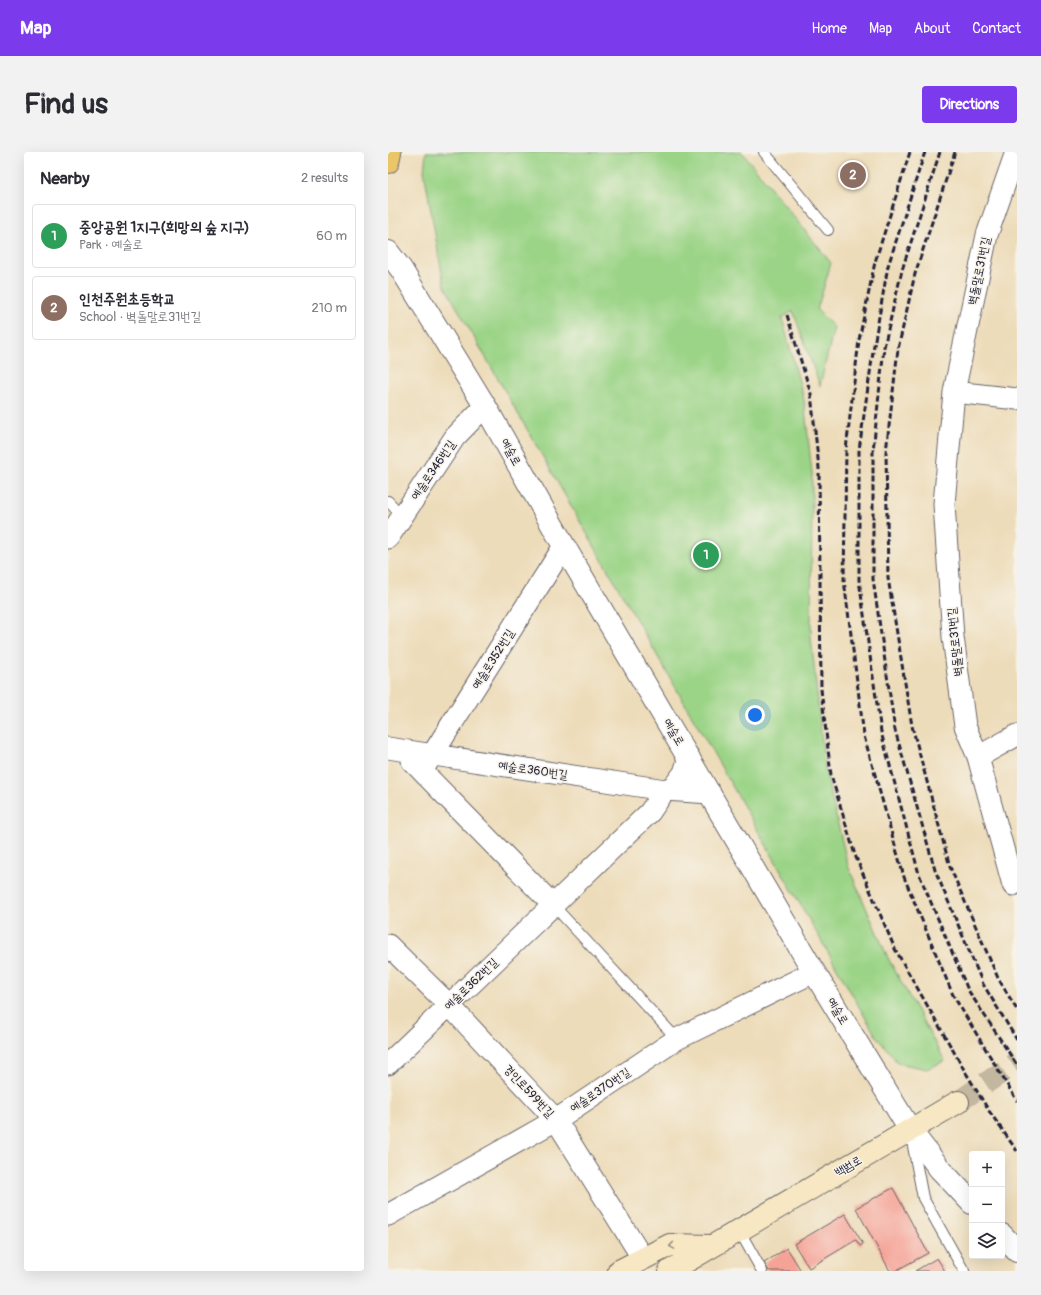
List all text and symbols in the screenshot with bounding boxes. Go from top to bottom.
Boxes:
text: Map [20,16,51,40]
text: Home [812,20,847,37]
text: Map [869,20,892,37]
text: About [914,20,950,37]
text: Contact [972,20,1021,37]
button: Directions [922,86,1017,123]
text: Find us [24,87,108,122]
pin: 2 [840,160,866,190]
text: Nearby [40,168,89,189]
text: 2 results [301,170,348,186]
text: 중앙공원 1지구(희망의 숲 지구) [79,218,250,237]
text: 1 [51,228,57,244]
text: 60 m [316,228,347,244]
street label: 벽돌말로31번길 [965,235,994,307]
text: Park · 예술로 [79,237,143,253]
text: 인천주원초등학교 [79,290,176,309]
text: 2 [50,300,58,316]
text: 210 m [311,300,347,316]
text: School · 벽돌말로31번길 [79,309,201,325]
street label: 예술로 [497,436,524,469]
street label: 예술로346번길 [408,437,459,503]
pin: 1 [693,540,719,570]
street label: 벽돌말로31번길 [944,606,967,677]
street label: 예술로352번길 [469,626,518,692]
your location [745,705,765,725]
street label: 예술로 [660,716,687,749]
street label: 예술로360번길 [497,758,569,783]
street label: 예술로362번길 [441,955,502,1014]
street label: 예술로 [824,995,851,1028]
street label: 경인로599번길 [500,1062,557,1121]
street label: 예술로370번길 [567,1065,634,1116]
map controls [969,1151,1005,1259]
button: + [969,1151,1005,1187]
street label: 백범로 [832,1153,865,1180]
button: − [969,1187,1005,1223]
button: layers [969,1223,1005,1259]
one-way arrow [669,1241,676,1250]

